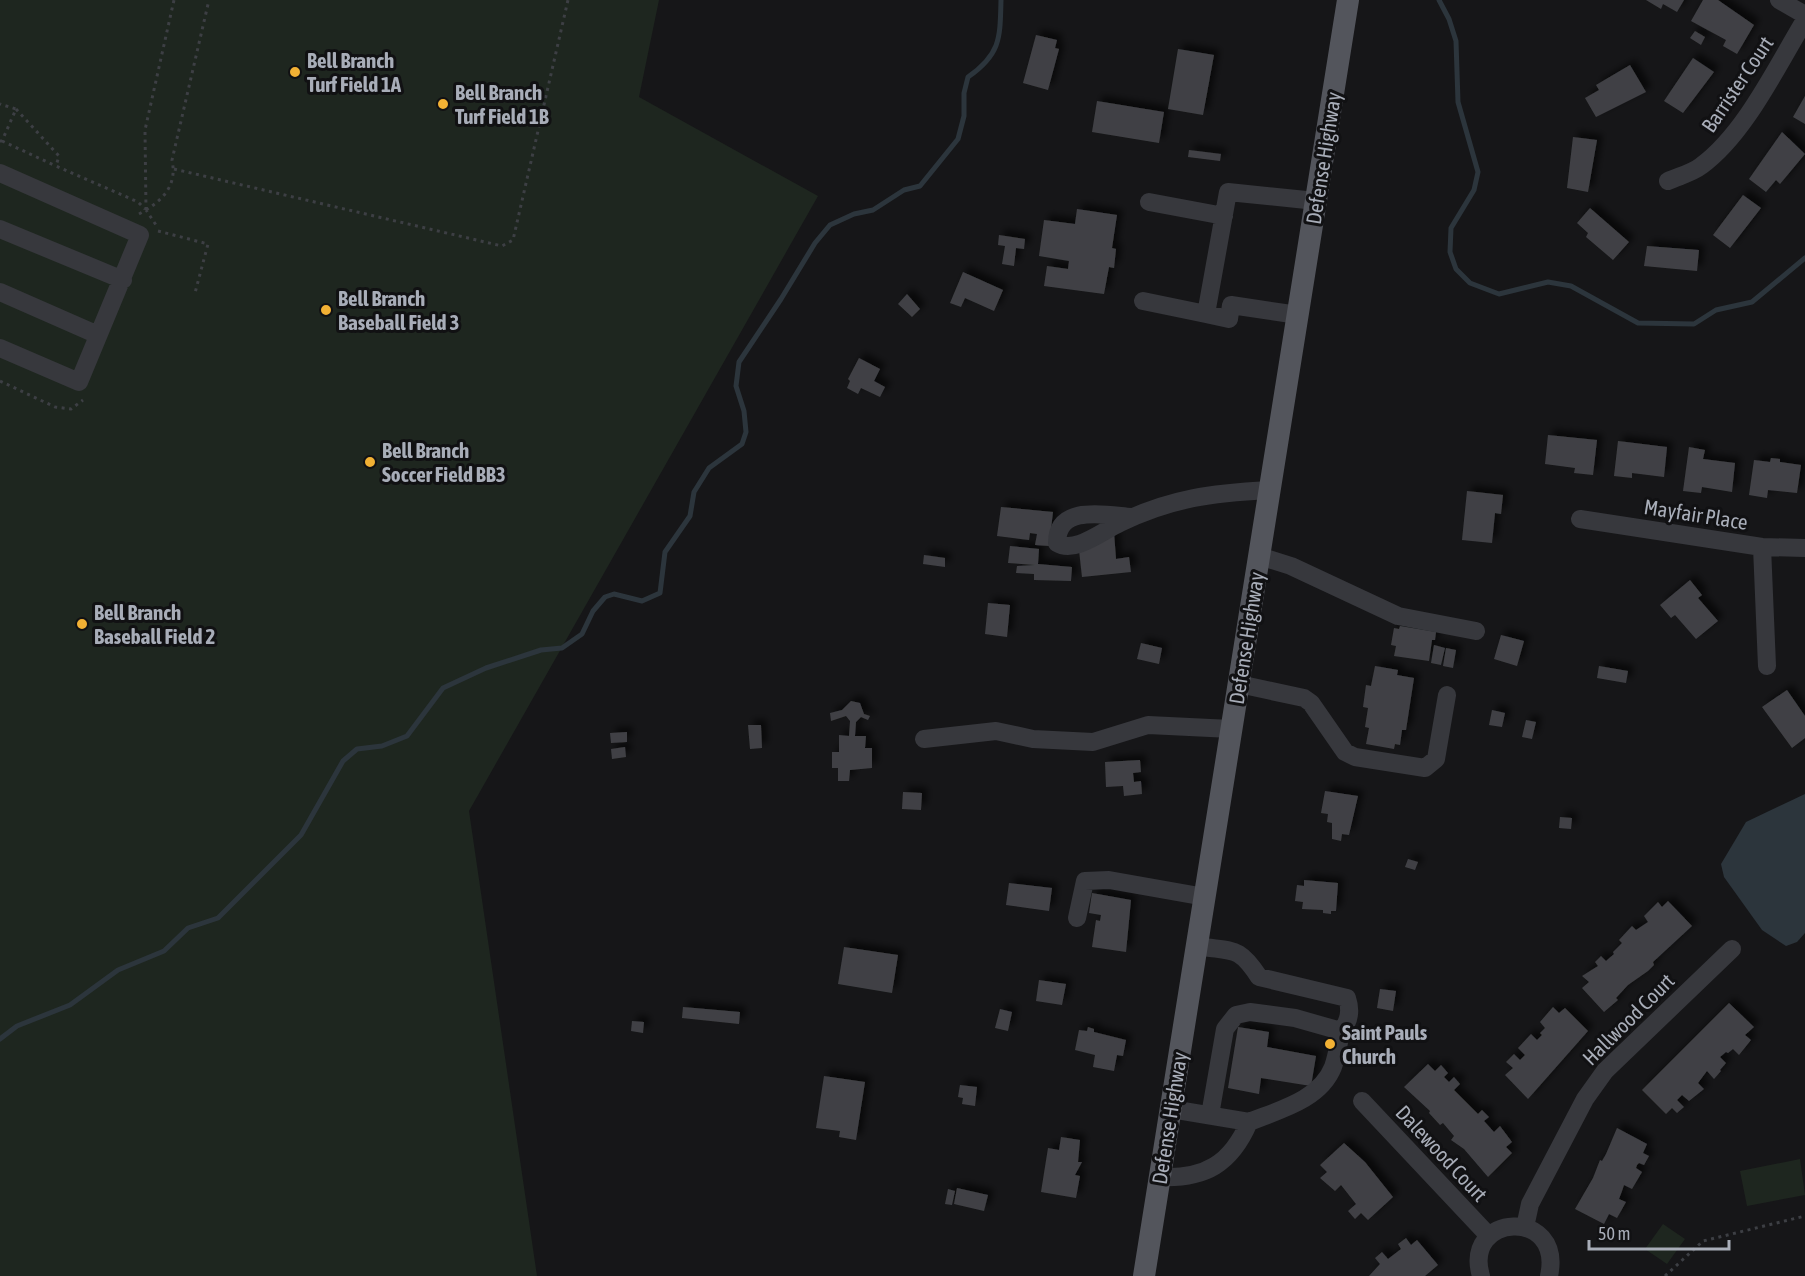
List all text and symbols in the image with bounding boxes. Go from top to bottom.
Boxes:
street label: Barrister Court [1696,32,1778,136]
place label: Bell Branch Turf Field 1A [307,48,402,96]
marker: Bell Branch Turf Field 1A [288,65,302,79]
place label: Bell Branch Turf Field 1B [455,80,549,128]
street label: Defense Highway [1301,90,1345,226]
marker: Bell Branch Turf Field 1B [436,97,450,111]
place label: Bell Branch Baseball Field 3 [338,286,459,334]
marker: Bell Branch Baseball Field 3 [319,303,333,317]
place label: Bell Branch Soccer Field BB3 [382,438,506,486]
marker: Bell Branch Soccer Field BB3 [363,455,377,469]
street label: Mayfair Place [1642,494,1750,534]
street label: Defense Highway [1224,570,1268,706]
place label: Bell Branch Baseball Field 2 [94,600,215,648]
marker: Bell Branch Baseball Field 2 [75,617,89,631]
street label: Hallwood Court [1577,968,1679,1070]
place label: Saint Pauls Church [1342,1020,1428,1068]
marker: Saint Pauls Church [1323,1037,1337,1051]
street label: Defense Highway [1147,1050,1191,1186]
street label: Dalewood Court [1391,1100,1493,1206]
scale bar [1589,1213,1728,1251]
text: 50 m [1598,1223,1630,1244]

